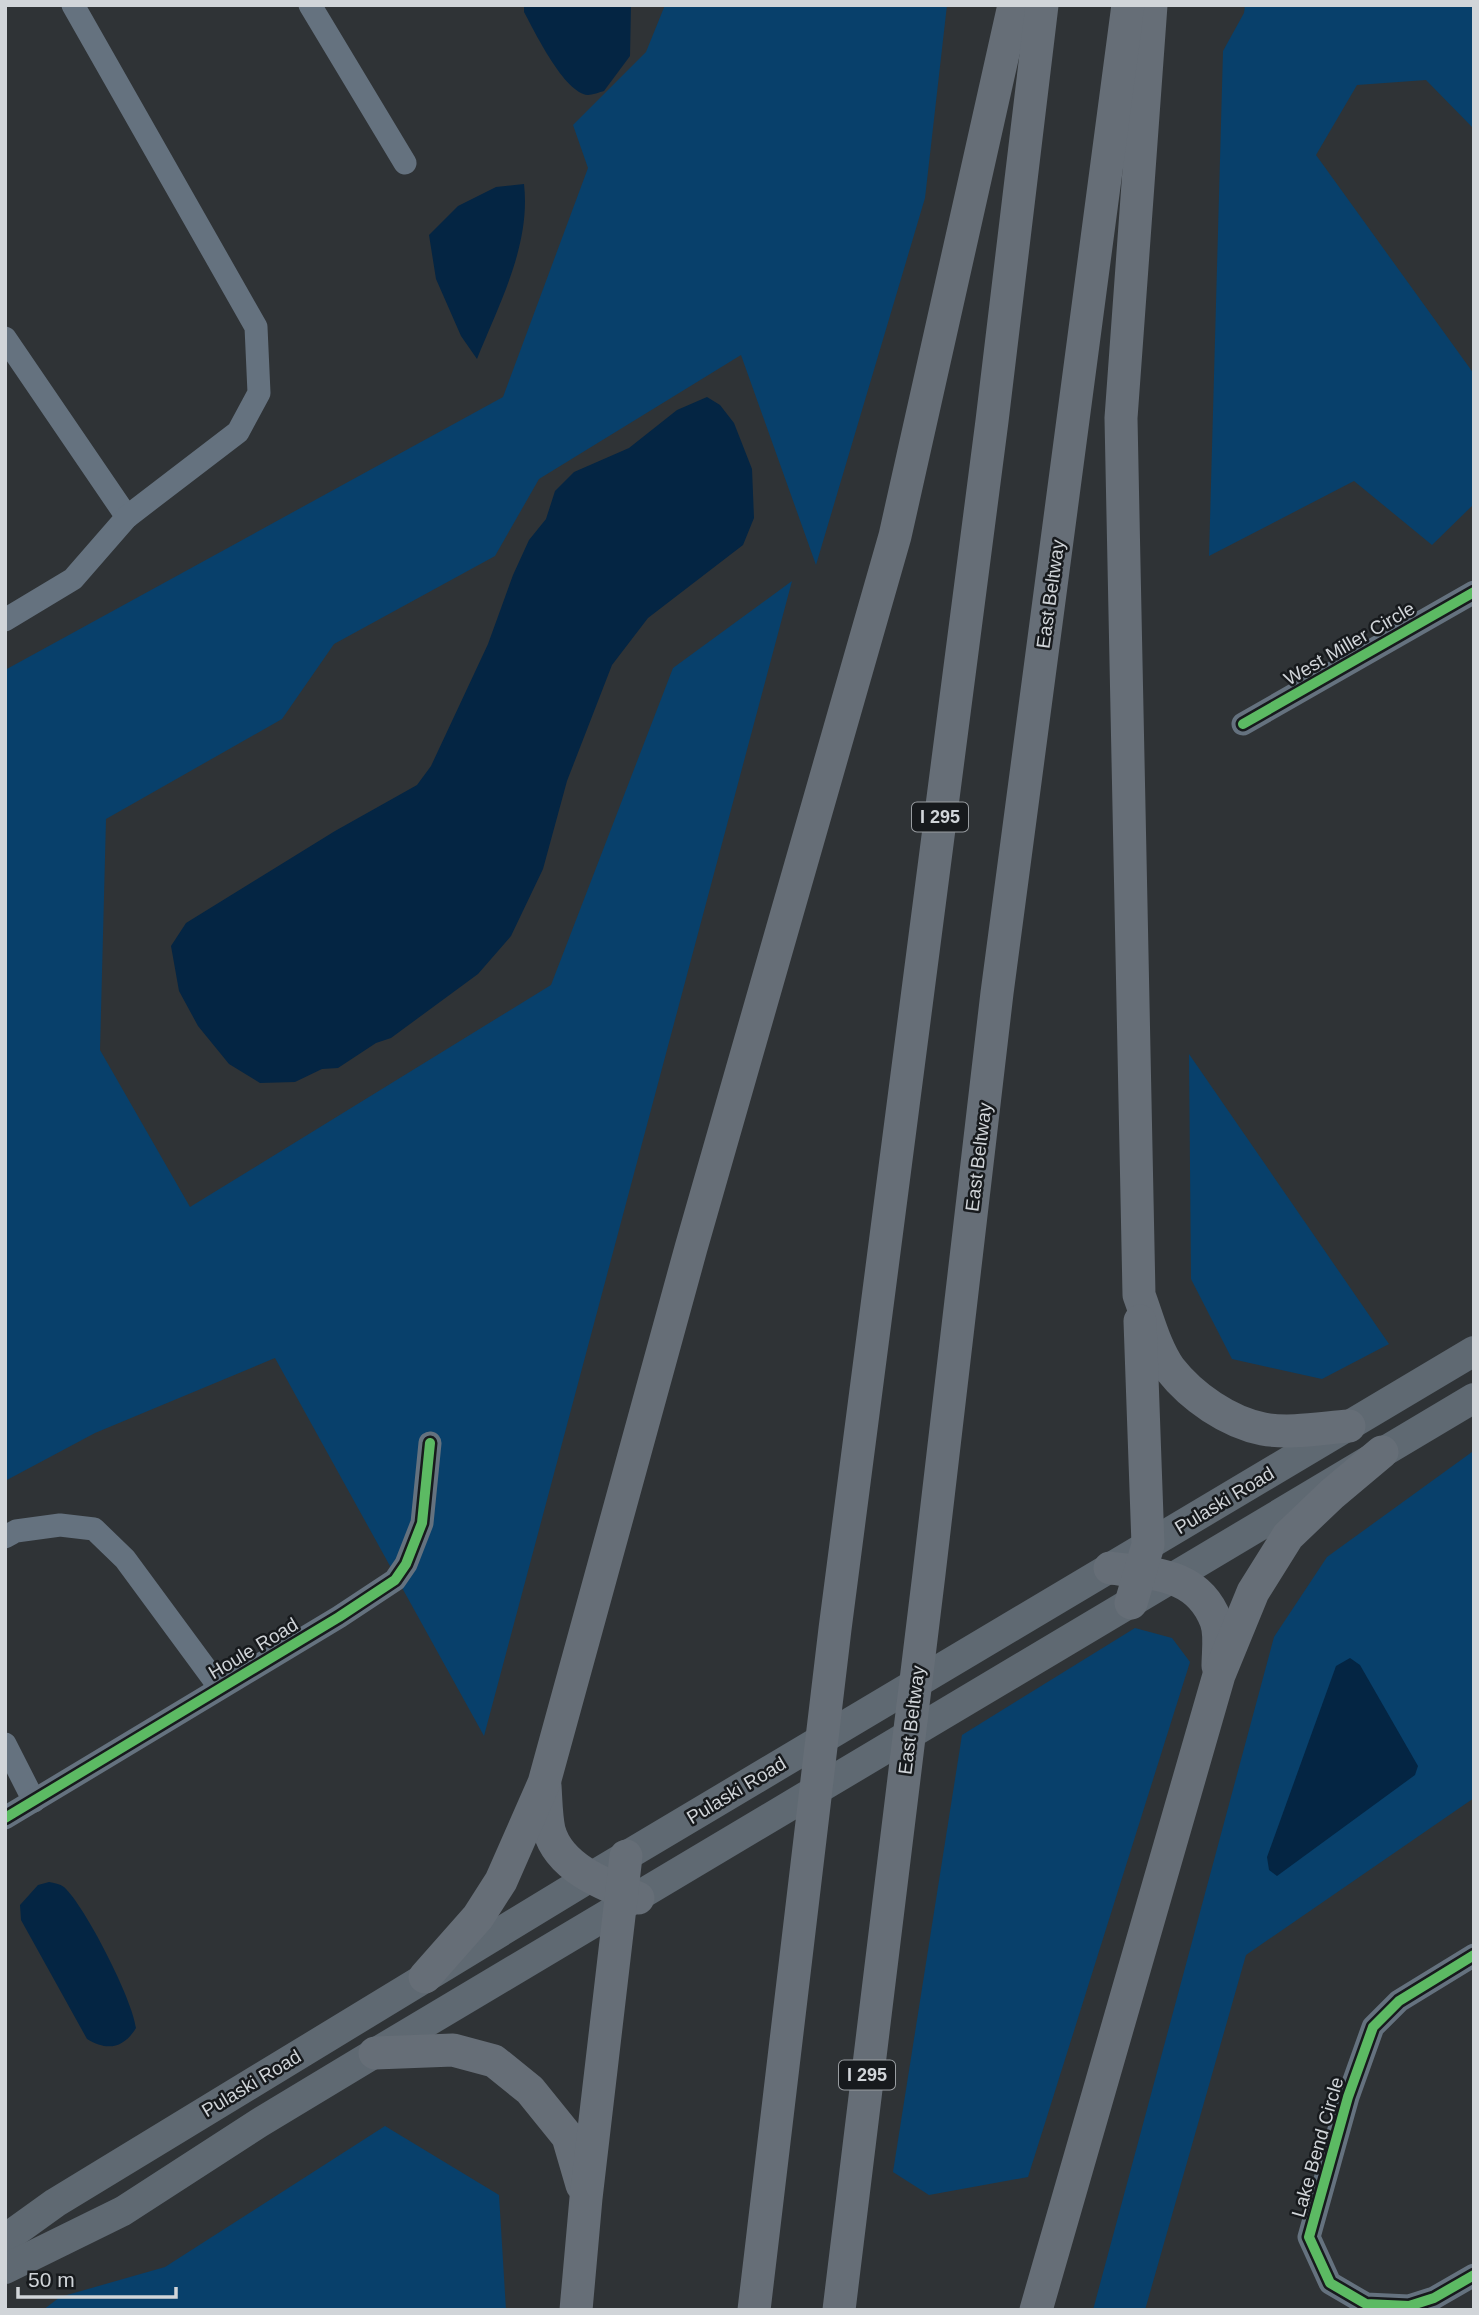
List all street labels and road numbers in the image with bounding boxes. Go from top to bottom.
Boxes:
street label: East Beltway [1032,538,1069,650]
street label: West Miller Circle [1280,597,1418,689]
road number: I 295 [912,802,968,832]
street label: East Beltway [961,1101,996,1213]
street label: Pulaski Road [1171,1463,1278,1538]
street label: Houle Road [205,1614,302,1683]
street label: East Beltway [894,1664,929,1776]
street label: Pulaski Road [683,1753,790,1828]
street label: Pulaski Road [198,2046,305,2121]
road number: I 295 [839,2060,895,2090]
street label: Lake Bend Circle [1287,2075,1348,2220]

